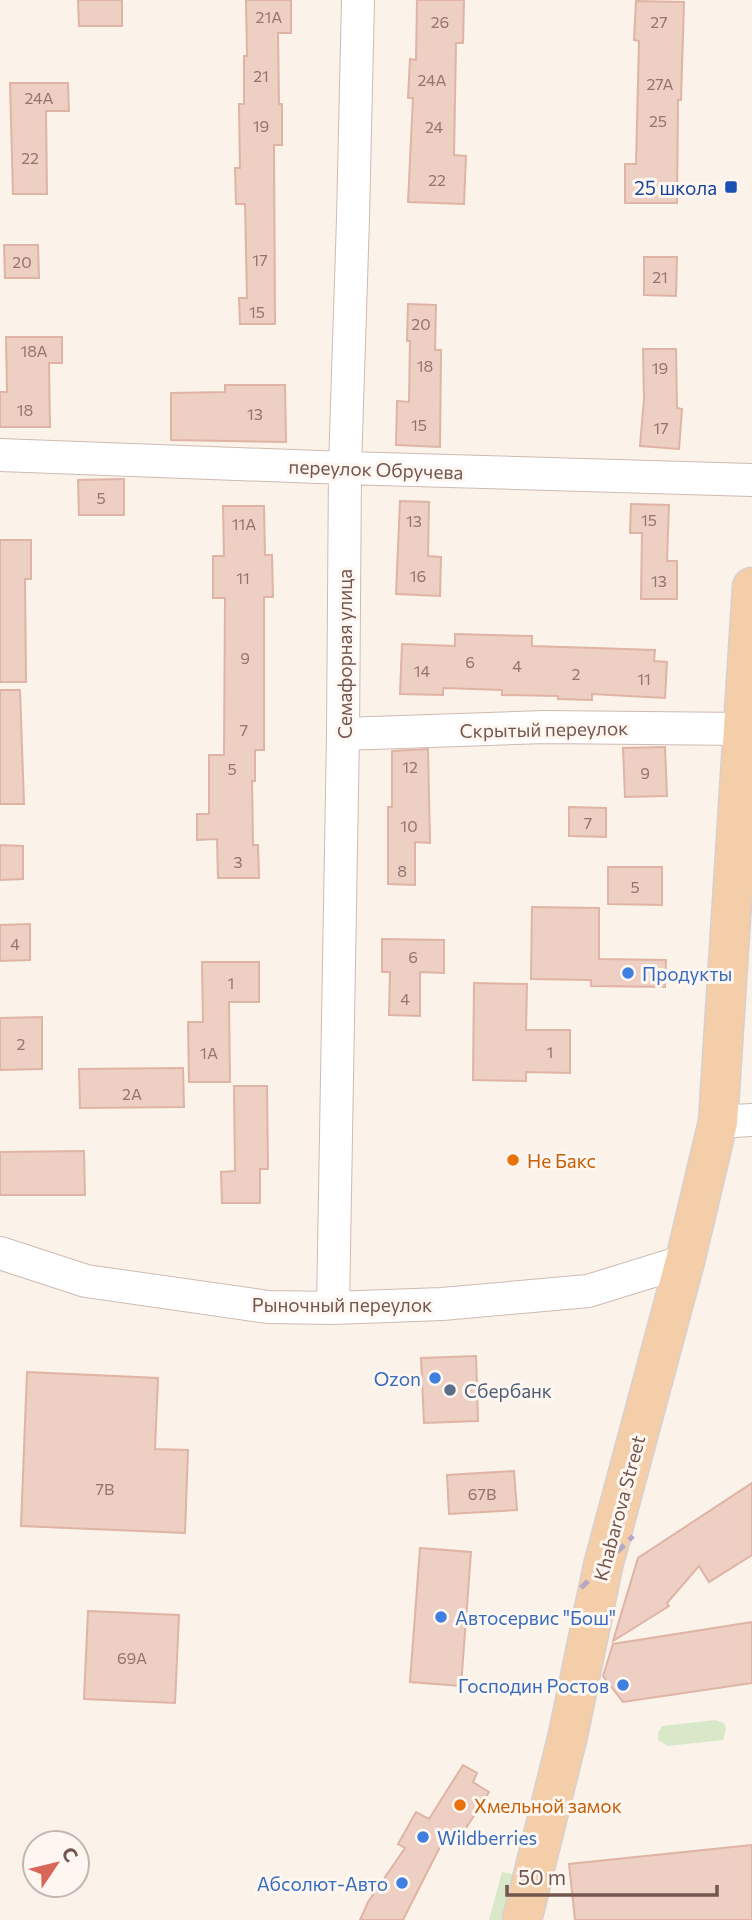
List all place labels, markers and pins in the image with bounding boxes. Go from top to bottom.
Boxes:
place label: 25 школа [634,176,717,199]
marker: 25 школа [723,179,739,195]
place label: Продукты [642,962,732,985]
marker: Продукты [620,965,636,981]
place label: Не Бакс [527,1149,596,1172]
marker: Не Бакс [505,1152,521,1168]
place label: Ozon [374,1367,421,1390]
marker: Ozon [427,1370,443,1386]
place label: Сбербанк [464,1379,552,1402]
marker: Сбербанк [442,1382,458,1398]
place label: Автосервис "Бош" [455,1606,616,1629]
marker: Автосервис "Бош" [433,1609,449,1625]
place label: Господин Ростов [458,1674,609,1697]
marker: Господин Ростов [615,1677,631,1693]
place label: Хмельной замок [474,1794,622,1817]
marker: Хмельной замок [452,1797,468,1813]
place label: Wildberries [437,1826,537,1849]
marker: Wildberries [415,1829,431,1845]
place label: Абсолют-Авто [257,1872,388,1895]
marker: Абсолют-Авто [394,1875,410,1891]

